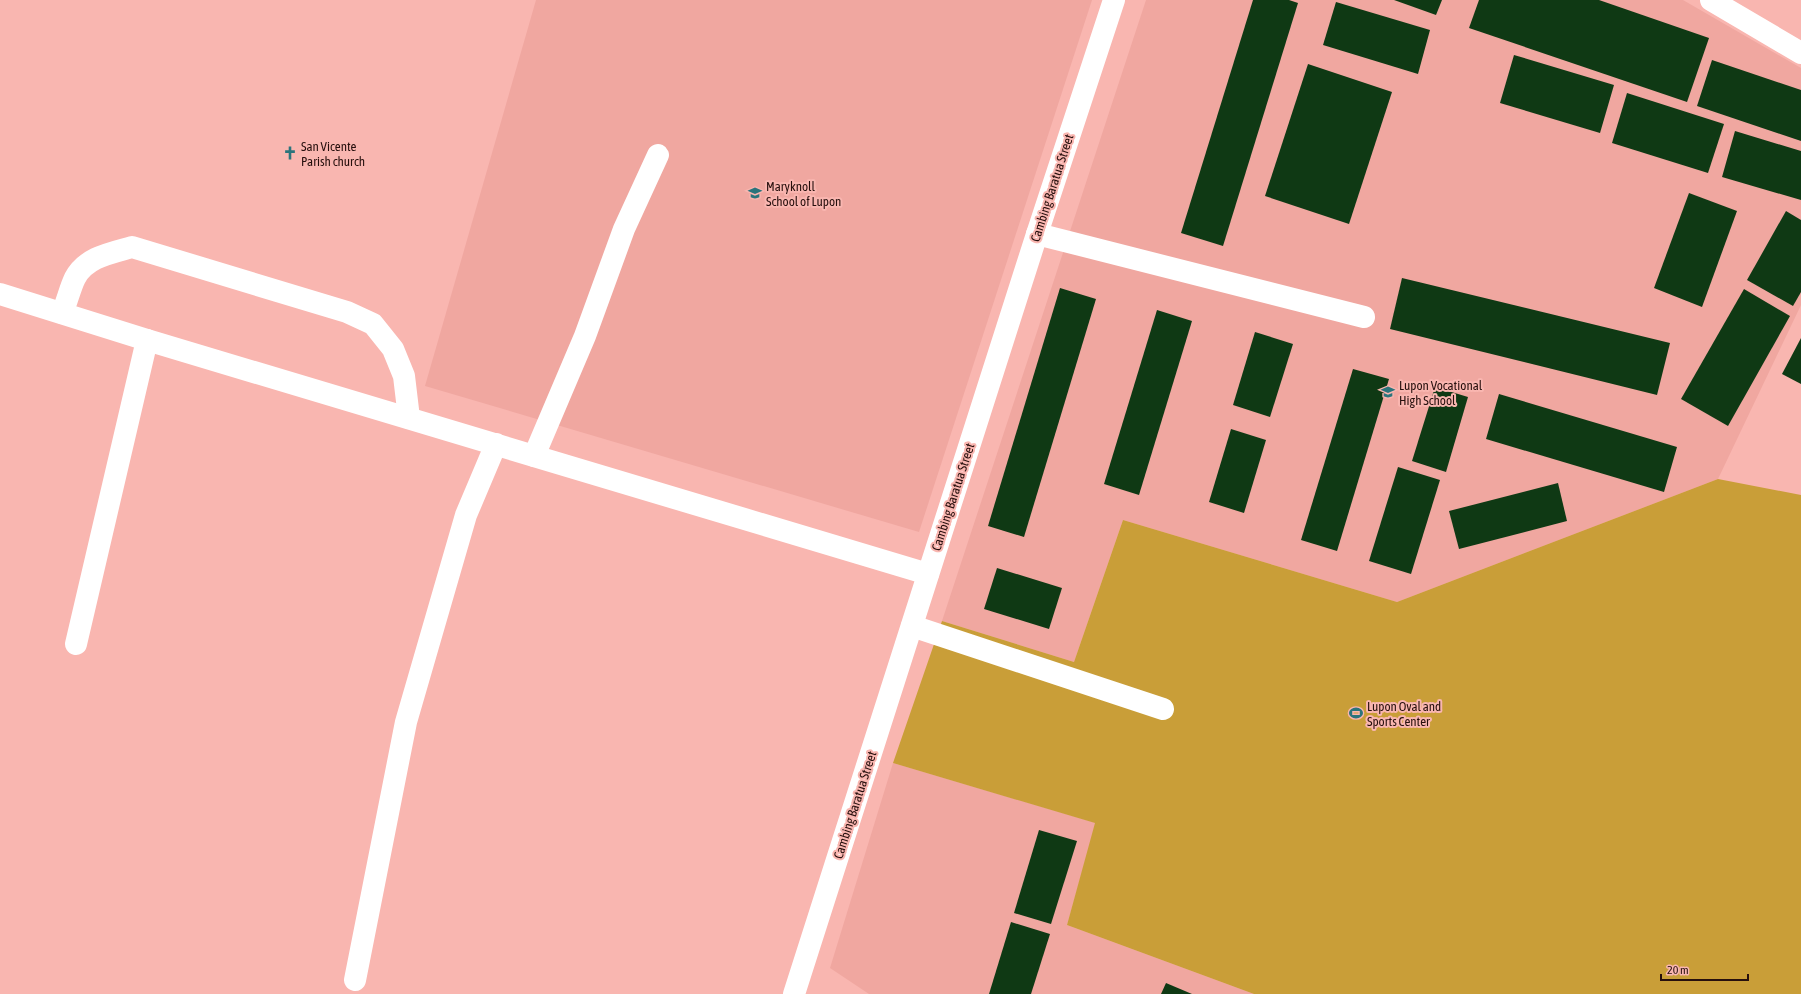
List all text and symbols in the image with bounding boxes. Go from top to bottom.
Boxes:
street label: Cambing Baratua Street [1028,132,1077,244]
place label: San Vicente Parish church [301,139,365,169]
church icon: San Vicente Parish church [282,145,298,161]
place label: Maryknoll School of Lupon [766,179,841,209]
school or university icon: Maryknoll School of Lupon [747,185,763,201]
place label: Lupon Vocational High School [1399,378,1483,408]
school or university icon: Lupon Vocational High School [1380,384,1396,400]
street label: Cambing Baratua Street [929,441,978,553]
place label: Lupon Oval and Sports Center [1367,699,1441,729]
sports icon: Lupon Oval and Sports Center [1348,705,1364,721]
street label: Cambing Baratua Street [831,749,880,861]
scale bar [1661,956,1748,982]
text: 20 m [1667,963,1689,977]

